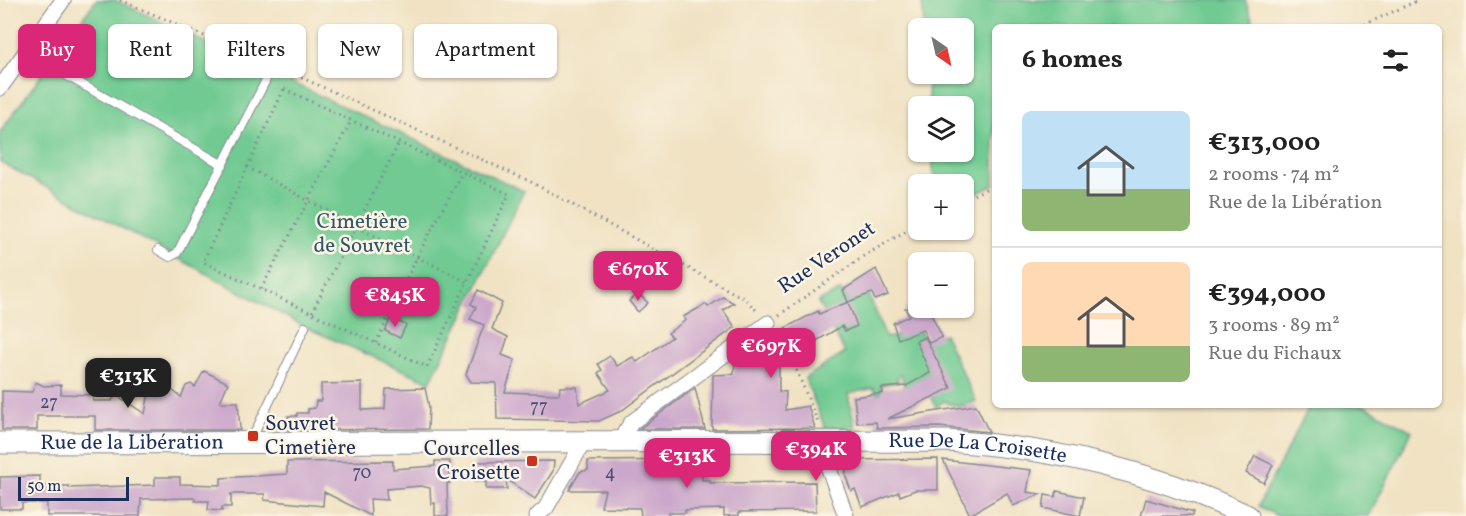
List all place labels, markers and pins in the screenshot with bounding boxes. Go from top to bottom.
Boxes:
pin: €670K [596,251,680,302]
pin: €845K [353,277,437,328]
pin: €697K [729,328,813,379]
pin: €313K [86,358,170,409]
place label: Souvret Cimetière [265,410,356,463]
marker: Souvret Cimetière [246,429,260,443]
pin: €394K [774,431,858,482]
place label: Courcelles Croisette [424,435,520,488]
pin: €313K [645,438,729,489]
marker: Courcelles Croisette [525,454,539,468]

